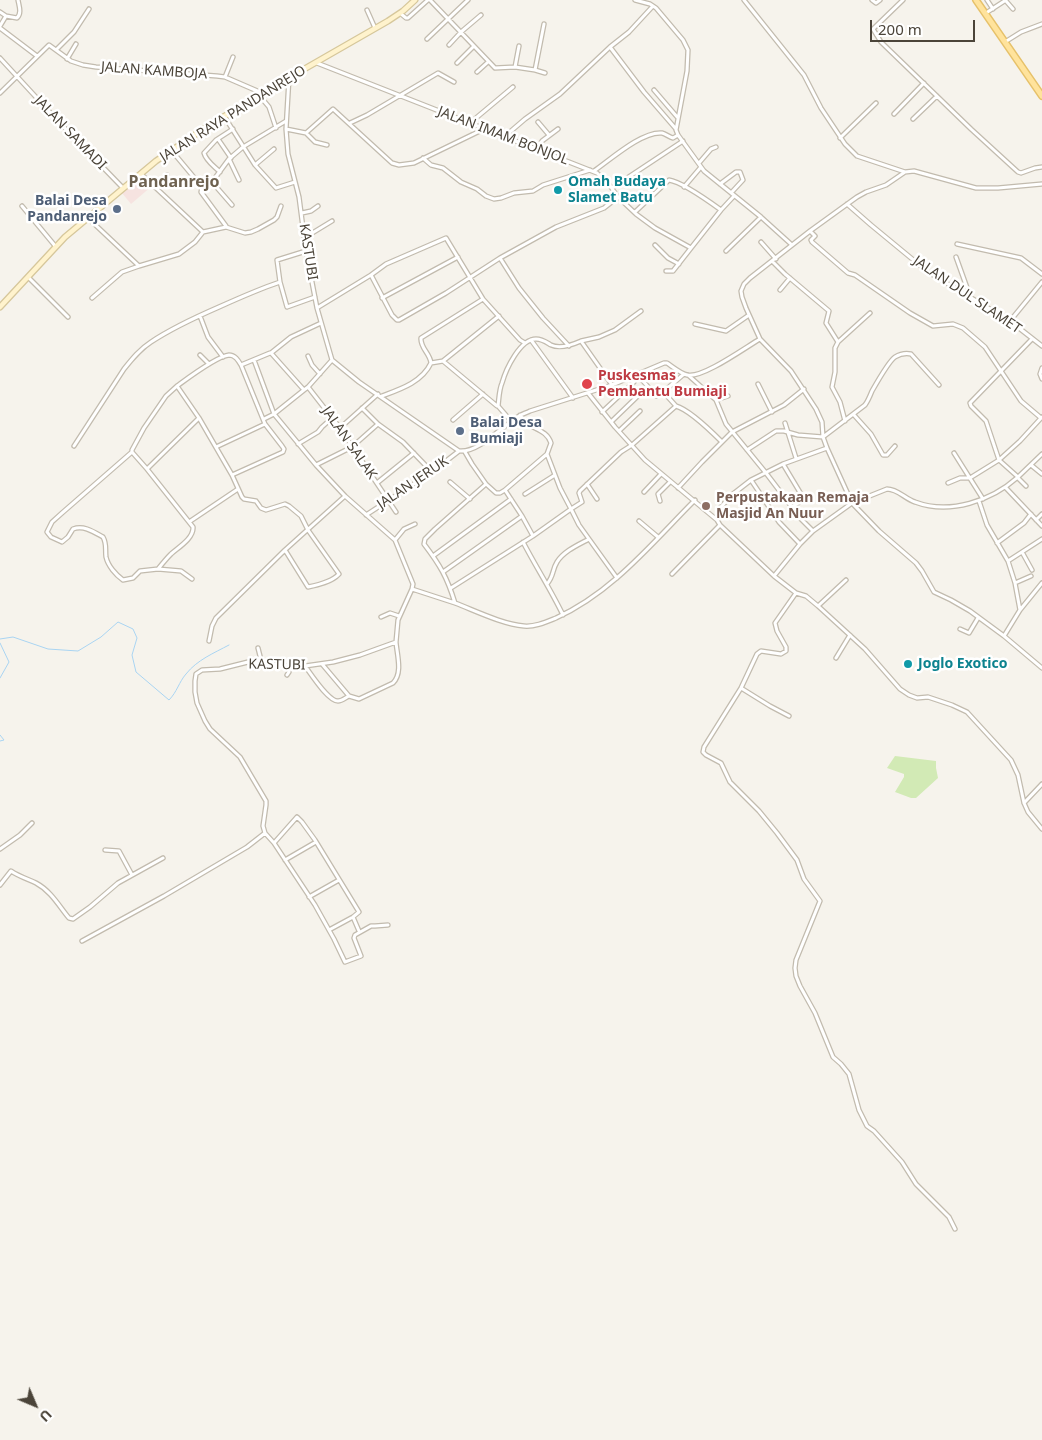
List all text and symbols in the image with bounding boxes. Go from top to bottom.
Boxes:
scale bar [872,10,977,42]
text: 200 m [878,19,922,39]
street label: JALAN KAMBOJA [100,59,208,83]
street label: JALAN RAYA PANDANREJO [157,62,309,166]
street label: JALAN SAMADI [30,92,110,174]
street label: JALAN IMAM BONJOL [435,103,571,169]
district label: Pandanrejo [128,172,220,192]
place label: Omah Budaya Slamet Batu [568,174,666,206]
marker: Omah Budaya Slamet Batu [552,184,564,196]
place label: Balai Desa Pandanrejo [27,193,107,226]
marker: Balai Desa Pandanrejo [111,203,123,215]
street label: KASTUBI [295,222,321,282]
street label: JALAN DUL SLAMET [910,253,1024,337]
place label: Puskesmas Pembantu Bumiaji [598,368,727,401]
marker: Puskesmas Pembantu Bumiaji [580,377,594,391]
street label: JALAN SALAK [318,403,380,483]
place label: Balai Desa Bumiaji [470,415,542,448]
marker: Balai Desa Bumiaji [454,425,466,437]
street label: JALAN JERUK [374,453,452,513]
place label: Perpustakaan Remaja Masjid An Nuur [716,490,869,522]
marker: Perpustakaan Remaja Masjid An Nuur [700,500,712,512]
street label: KASTUBI [248,656,306,674]
place label: Joglo Exotico [918,656,1007,672]
marker: Joglo Exotico [902,658,914,670]
north arrow [10,1380,60,1430]
text: U [35,1405,56,1426]

